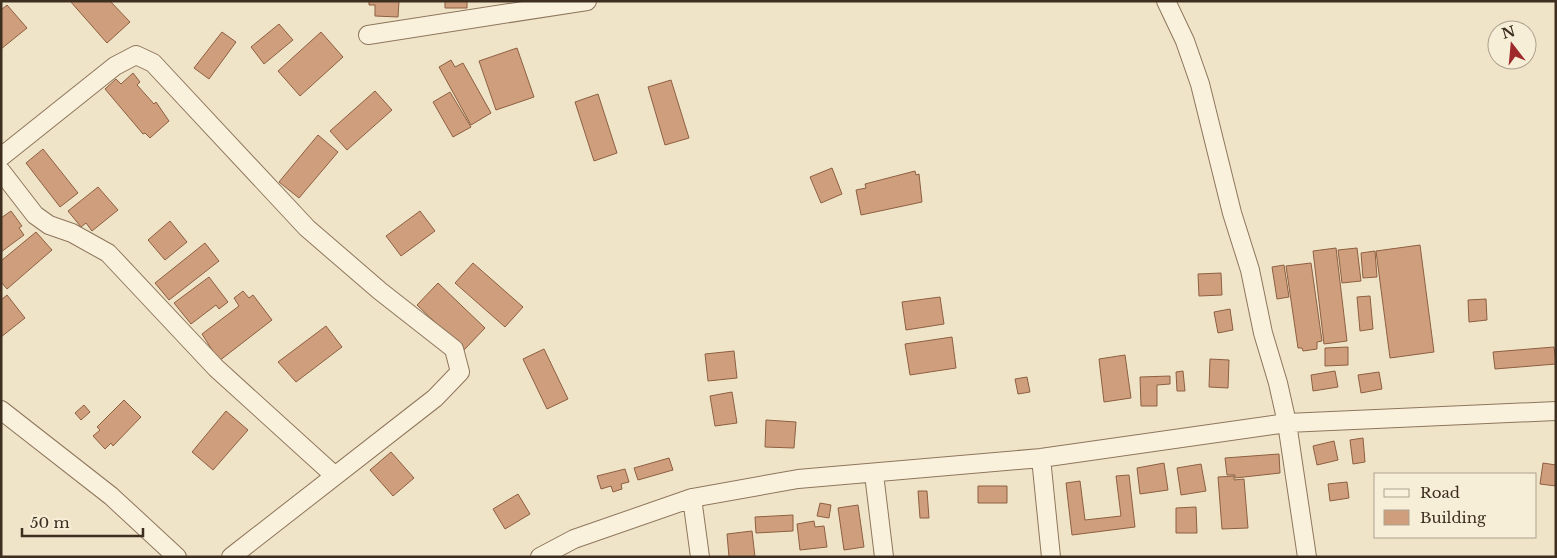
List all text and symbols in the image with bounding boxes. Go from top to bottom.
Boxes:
north arrow [1487,20,1537,70]
text: N [1500,22,1517,43]
legend [1374,473,1537,538]
text: Road [1420,483,1460,502]
scale bar [22,506,144,538]
text: Building [1420,508,1487,527]
text: 50 m [30,513,70,532]

